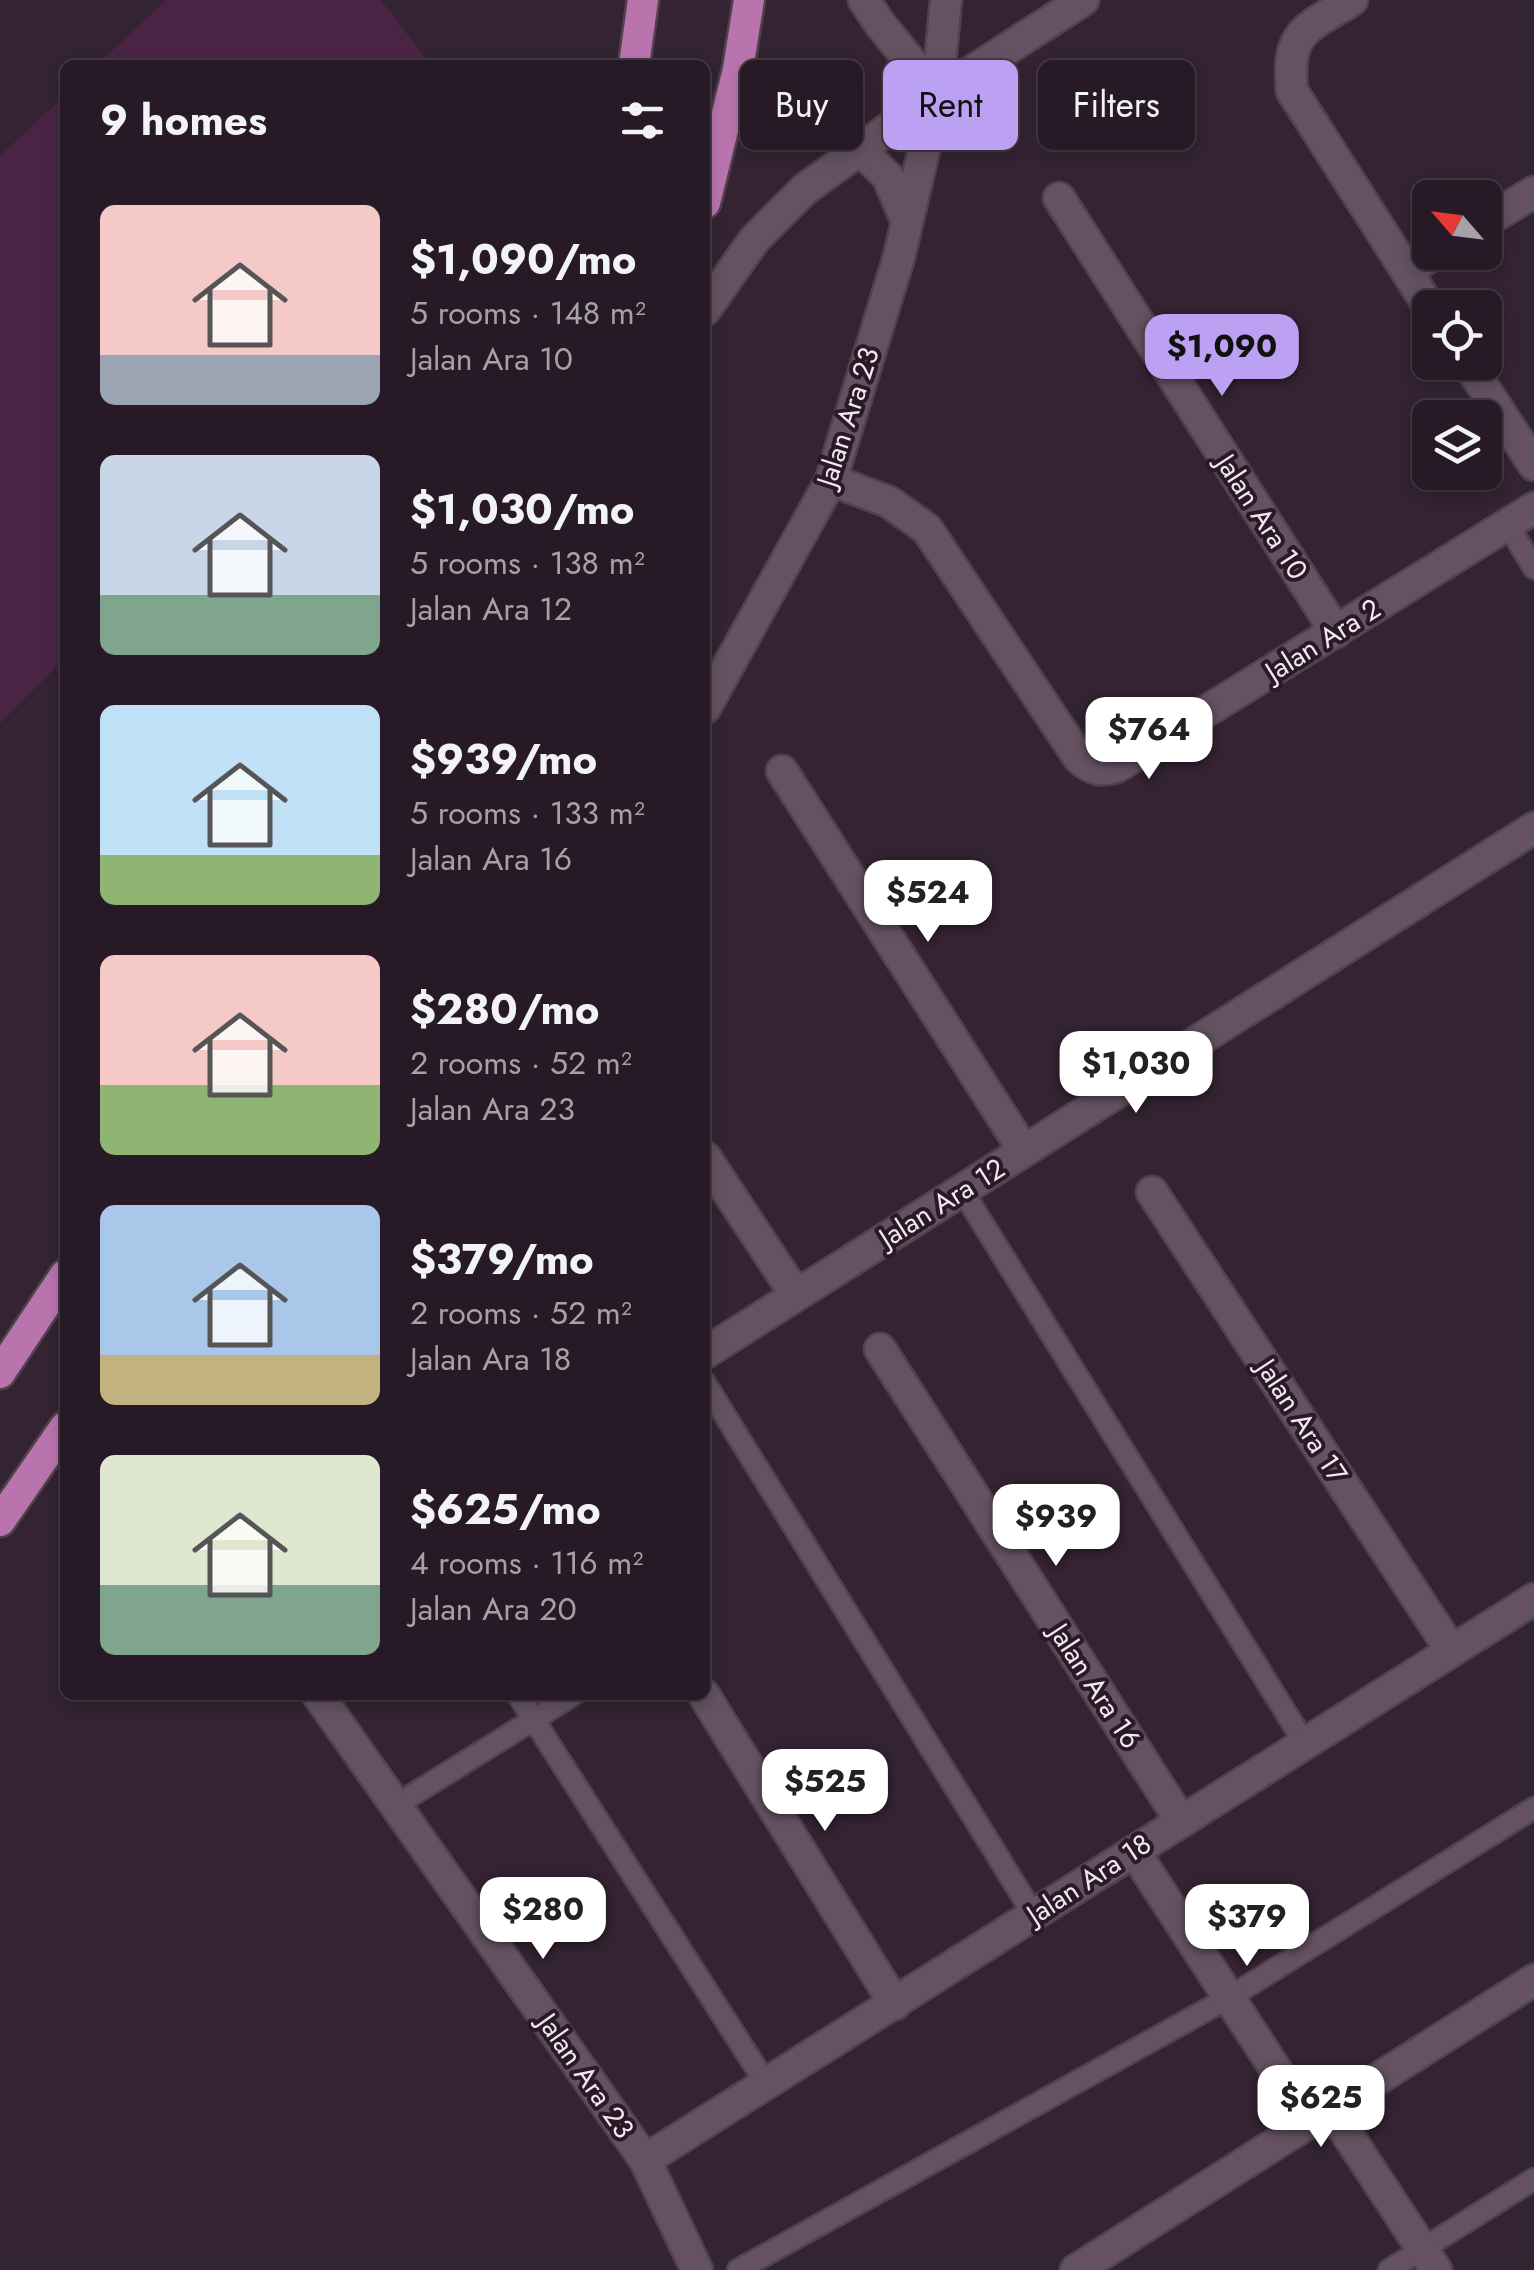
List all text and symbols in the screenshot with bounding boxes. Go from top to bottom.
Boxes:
chip: Buy [740,60,863,150]
chip: Rent [883,60,1018,150]
chip: Filters [1038,60,1195,150]
text: 9 homes [100,90,267,151]
icon: filters [615,93,670,148]
north arrow [1412,180,1502,270]
map controls [1412,180,1502,490]
text: $1,090/mo [410,229,637,290]
icon: home [180,245,300,365]
text: 5 rooms · 148 m² [410,290,646,336]
button: locate [1412,290,1502,380]
pin: $1,090 [1141,314,1303,399]
text: $1,090 [1167,323,1277,369]
text: Jalan Ara 10 [410,336,573,382]
street label: Jalan Ara 23 [805,342,890,496]
button: layers [1412,400,1502,490]
street label: Jalan Ara 10 [1204,443,1318,588]
text: $1,030/mo [410,479,635,540]
icon: home [180,495,300,615]
text: 5 rooms · 138 m² [410,540,645,586]
text: Jalan Ara 12 [410,586,572,632]
street label: Jalan Ara 2 [1254,588,1389,694]
pin: $764 [1090,697,1208,782]
text: $764 [1108,706,1190,752]
text: $939/mo [410,729,597,790]
icon: home [180,745,300,865]
text: 5 rooms · 133 m² [410,790,645,836]
text: Jalan Ara 16 [410,836,572,882]
pin: $524 [869,860,987,945]
text: $524 [886,869,970,915]
text: $280/mo [410,979,600,1040]
icon: home [180,995,300,1115]
pin: $1,030 [1055,1031,1217,1116]
text: 2 rooms · 52 m² [410,1040,632,1086]
text: $1,030 [1082,1040,1190,1086]
text: Jalan Ara 23 [410,1086,575,1132]
street label: Jalan Ara 12 [868,1148,1013,1260]
text: $379/mo [410,1229,594,1290]
icon: home [180,1245,300,1365]
text: 2 rooms · 52 m² [410,1290,632,1336]
text: Jalan Ara 18 [410,1336,571,1382]
street label: Jalan Ara 17 [1244,1348,1358,1491]
text: $625/mo [410,1479,601,1540]
pin: $939 [997,1484,1115,1569]
text: $939 [1015,1493,1097,1539]
icon: home [180,1495,300,1615]
text: 4 rooms · 116 m² [410,1540,643,1586]
text: Jalan Ara 20 [410,1586,577,1632]
street label: Jalan Ara 16 [1037,1612,1151,1757]
pin: $525 [766,1749,884,1834]
text: $525 [784,1758,866,1804]
street label: Jalan Ara 18 [1015,1823,1159,1937]
pin: $280 [484,1877,602,1962]
pin: $379 [1188,1884,1306,1969]
text: $280 [502,1886,584,1932]
text: $379 [1207,1893,1287,1939]
street label: Jalan Ara 23 [526,2002,644,2147]
pin: $625 [1262,2065,1380,2150]
text: $625 [1280,2074,1362,2120]

